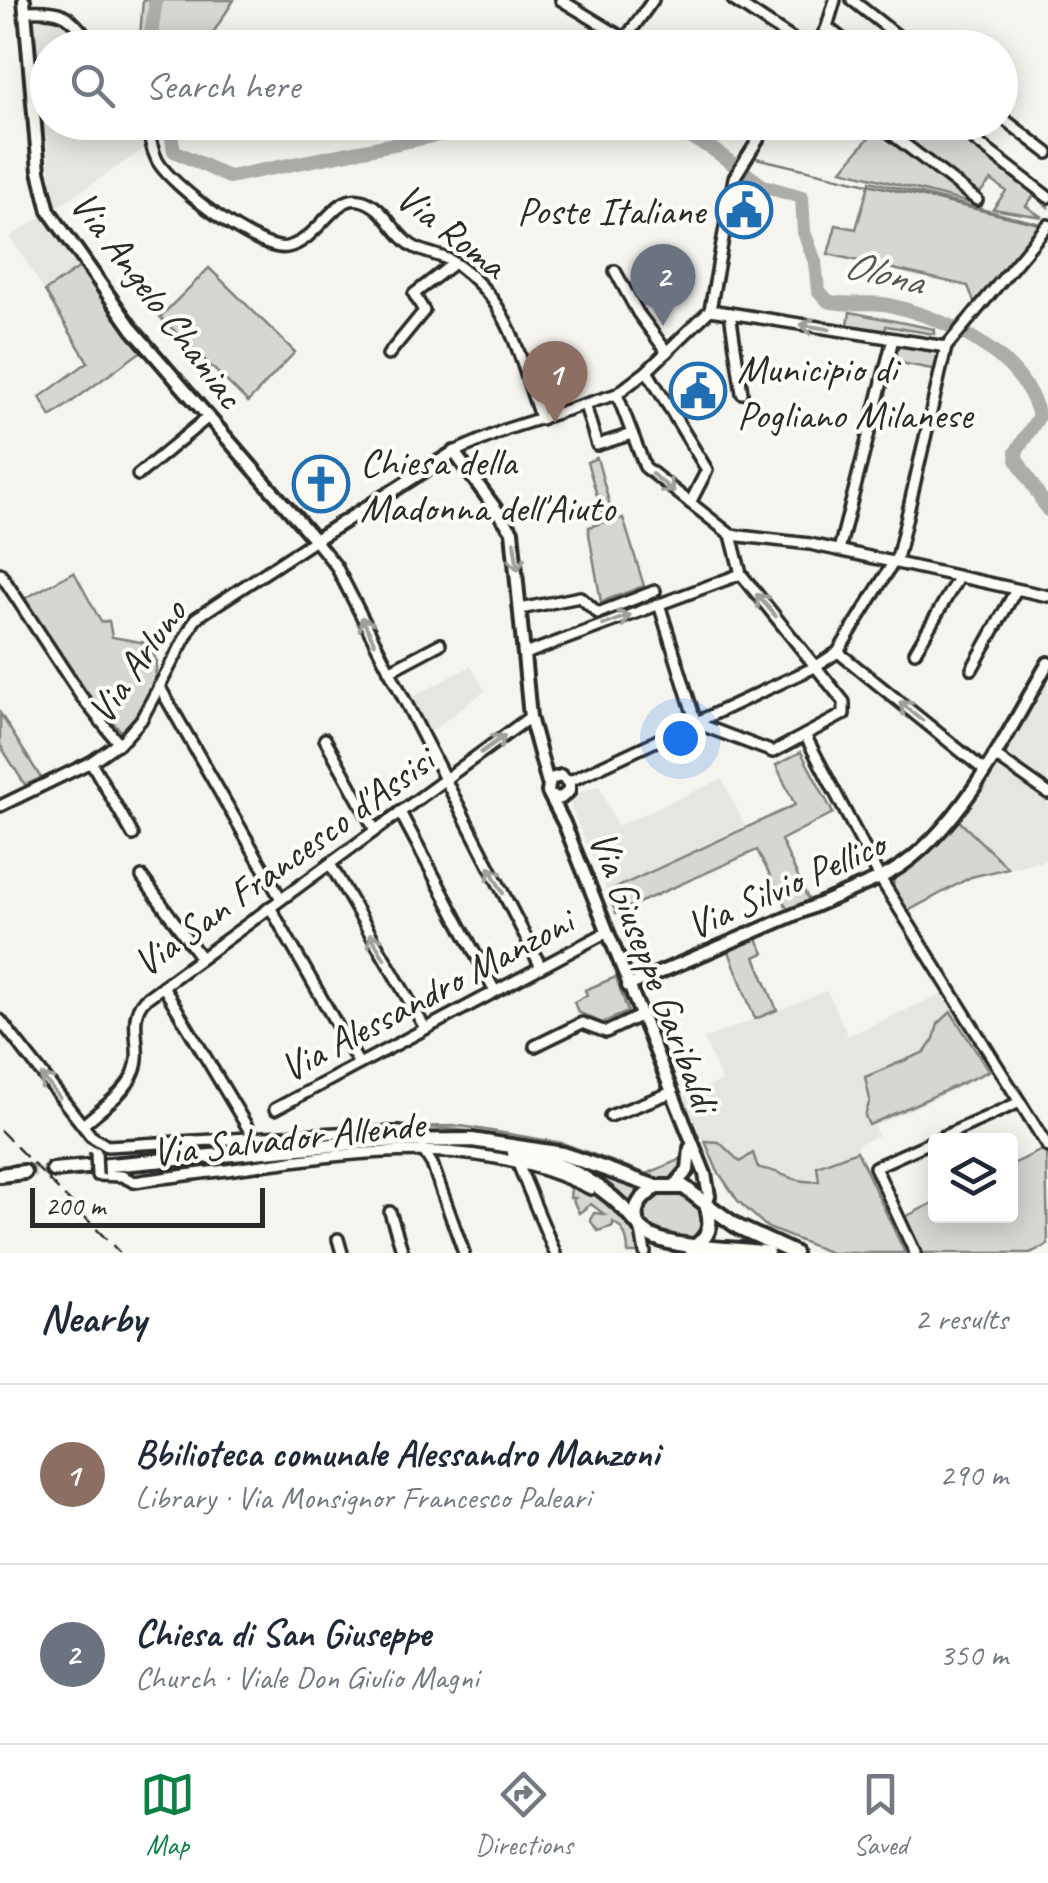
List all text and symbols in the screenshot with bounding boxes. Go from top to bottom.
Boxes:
search box [30,30,1018,140]
icon: search [65,58,120,113]
text: Search here [145,62,300,109]
street label: Via Roma [386,172,519,291]
public building icon: Poste Italiane [714,180,774,240]
street label: Via Angelo Chaniac [59,181,256,419]
place label: Poste Italiane [517,186,708,236]
water label: Olona [839,237,933,309]
pin: 2 [630,244,696,326]
one-way arrow [800,317,832,336]
pin: 1 [522,340,588,423]
place label: Municipio di Pogliano Milanese [737,344,975,440]
public building icon: Municipio di Pogliano Milanese [668,361,728,421]
place label: Chiesa della Madonna dell'Aiuto [360,437,617,533]
church icon: Chiesa della Madonna dell'Aiuto [291,454,351,514]
one-way arrow [650,472,676,494]
one-way arrow [507,539,525,572]
street label: Via Arluno [76,588,199,733]
one-way arrow [754,593,777,618]
one-way arrow [601,610,632,628]
one-way arrow [358,616,377,645]
one-way arrow [899,700,925,722]
your location [655,713,706,764]
street label: Via San Francesco d'Assisi [123,733,447,988]
one-way arrow [479,734,506,755]
street label: Via Silvio Pellico [679,817,896,951]
street label: Via Giuseppe Garibaldi [577,824,732,1123]
one-way arrow [486,866,505,896]
street label: Via Alessandro Manzoni [271,894,586,1093]
one-way arrow [367,932,387,961]
one-way arrow [39,1073,61,1099]
street label: Via Salvador Allende [150,1099,430,1177]
map controls [928,1133,1018,1223]
button: layers [928,1133,1018,1223]
scale bar [30,1183,265,1228]
text: 200 m [45,1188,105,1223]
text: Nearby [40,1292,146,1345]
text: 2 results [914,1298,1008,1339]
text: Bbilioteca comunale Alessandro Manzoni [135,1430,659,1477]
text: 1 [65,1454,80,1495]
text: 290 m [939,1454,1008,1495]
text: Library · Via Monsignor Francesco Paleari [135,1477,591,1518]
text: Chiesa di San Giuseppe [135,1610,431,1657]
text: 2 [65,1634,80,1675]
text: 350 m [939,1634,1008,1675]
text: Church · Viale Don Giulio Magni [135,1657,479,1698]
tab: Map [140,1767,195,1862]
tab: Directions [475,1767,573,1862]
tab: Saved [853,1767,908,1862]

